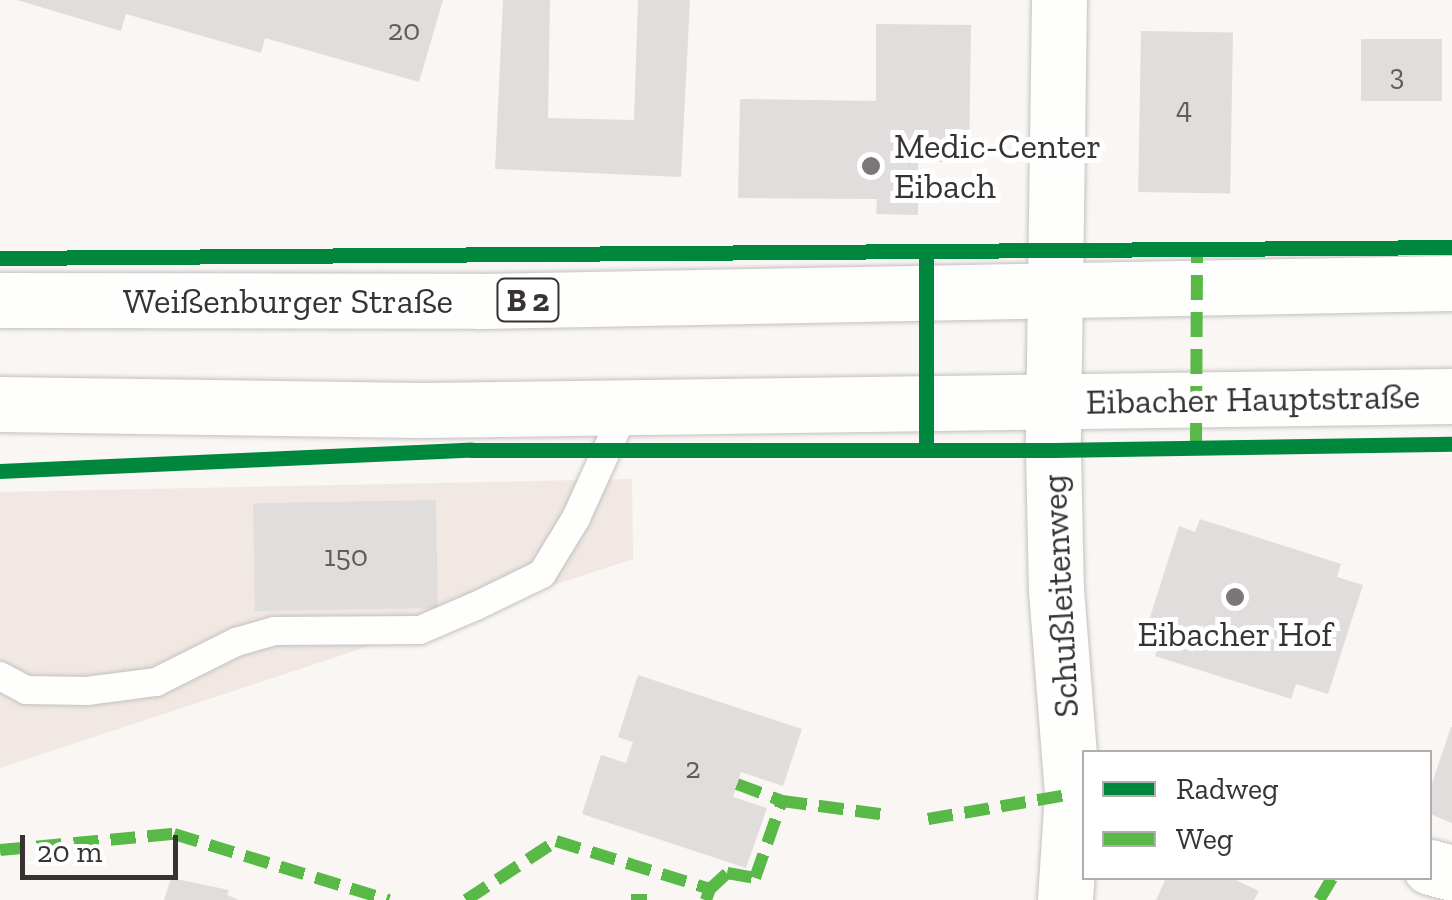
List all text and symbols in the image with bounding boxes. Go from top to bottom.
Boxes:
house number: 20 [388,12,420,48]
house number: 3 [1390,57,1404,93]
house number: 4 [1176,90,1192,126]
place label: Medic-Center Eibach [894,125,1101,207]
marker: Medic-Center Eibach [858,153,884,179]
road number: B 2 [496,273,560,327]
street label: Weißenburger Straße [123,280,453,322]
street label: Eibacher Hauptstraße [1085,375,1421,423]
street label: Schußleitenweg [1033,473,1087,719]
house number: 150 [324,538,368,574]
marker: Eibacher Hof [1224,586,1246,608]
place label: Eibacher Hof [1137,613,1333,655]
house number: 2 [685,750,701,786]
legend [1082,750,1432,880]
text: Radweg [1176,771,1278,807]
scale bar [25,815,182,877]
text: Weg [1176,821,1233,857]
text: 20 m [37,834,102,870]

